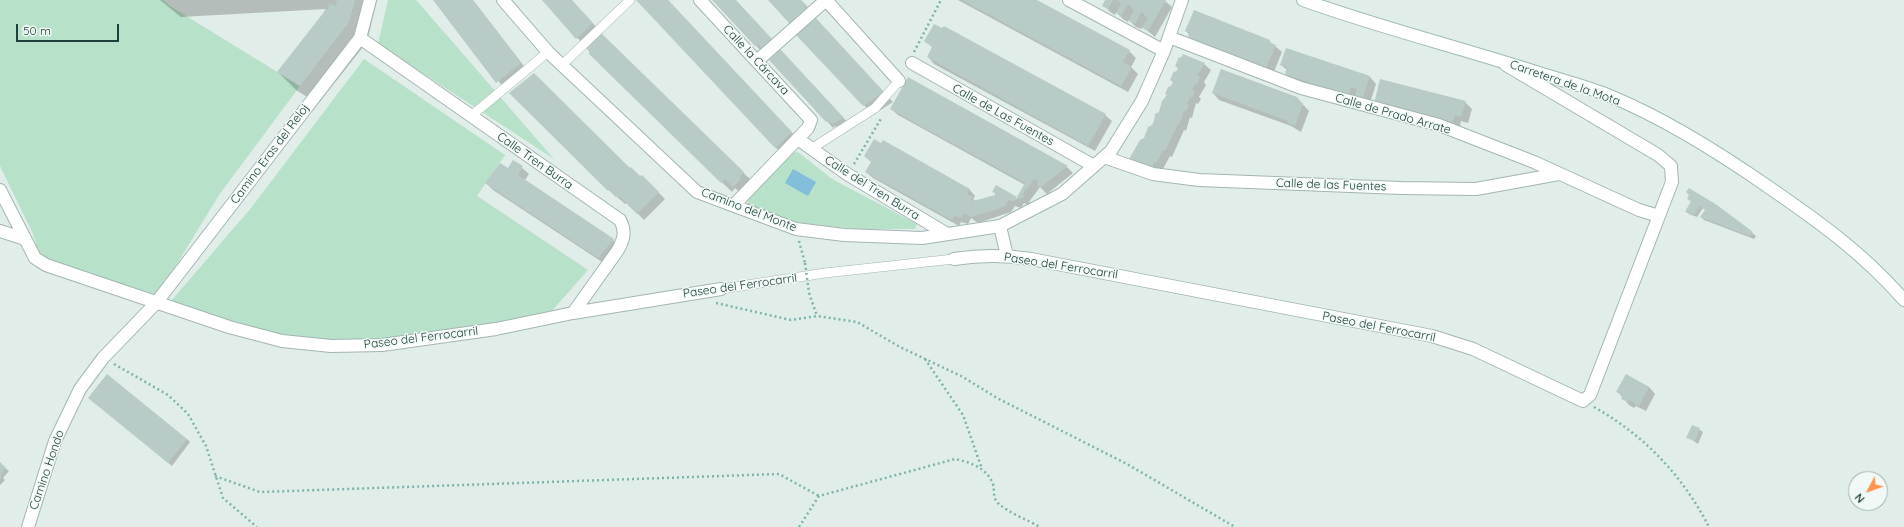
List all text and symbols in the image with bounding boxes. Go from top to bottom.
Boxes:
scale bar [18,16,121,42]
street label: Calle la Cárcava [720,22,792,98]
text: 50 m [23,23,51,38]
street label: Carretera de la Mota [1508,57,1622,109]
street label: Calle de Las Fuentes [950,81,1056,149]
street label: Calle de Prado Arrate [1334,91,1452,137]
street label: Camino Eras del Reloj [228,101,312,207]
street label: Calle Tren Burra [494,129,576,193]
street label: Calle del Tren Burra [822,153,922,223]
street label: Calle de las Fuentes [1276,176,1386,194]
street label: Camino del Monte [699,185,799,235]
street label: Paseo del Ferrocarril [1003,250,1119,282]
street label: Paseo del Ferrocarril [682,271,798,301]
street label: Paseo del Ferrocarril [1321,309,1437,345]
street label: Paseo del Ferrocarril [363,324,479,352]
street label: Camino Hondo [27,428,67,512]
north arrow [1848,471,1888,511]
text: N [1852,491,1868,506]

